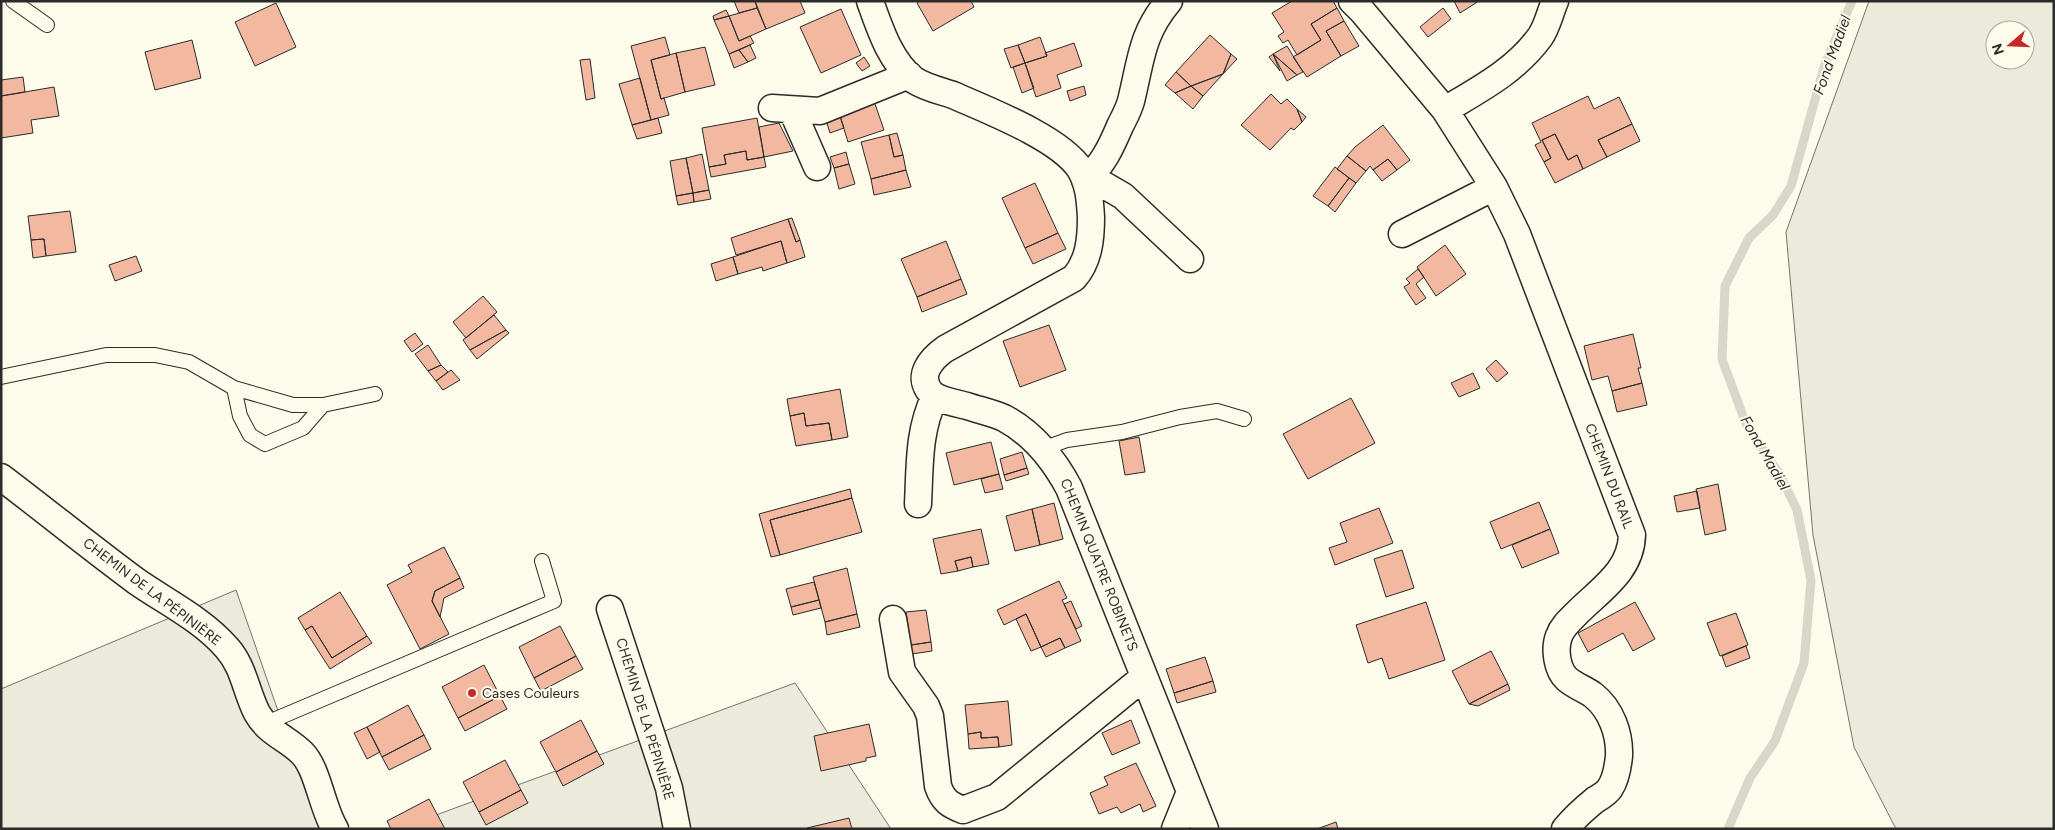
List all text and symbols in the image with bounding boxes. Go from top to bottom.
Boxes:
water label: Fond Madiel [1809,12,1855,97]
north arrow [1985,20,2035,70]
text: N [1988,41,2008,57]
water label: Fond Madiel [1736,413,1794,494]
street label: CHEMIN DU RAIL [1581,421,1637,532]
street label: CHEMIN QUATRE ROBINETS [1057,476,1141,654]
street label: CHEMIN DE LA PÉPINIÈRE [80,534,224,650]
street label: CHEMIN DE LA PÉPINIÈRE [612,636,678,802]
place label: Cases Couleurs [482,685,579,702]
marker: Cases Couleurs [466,687,478,699]

